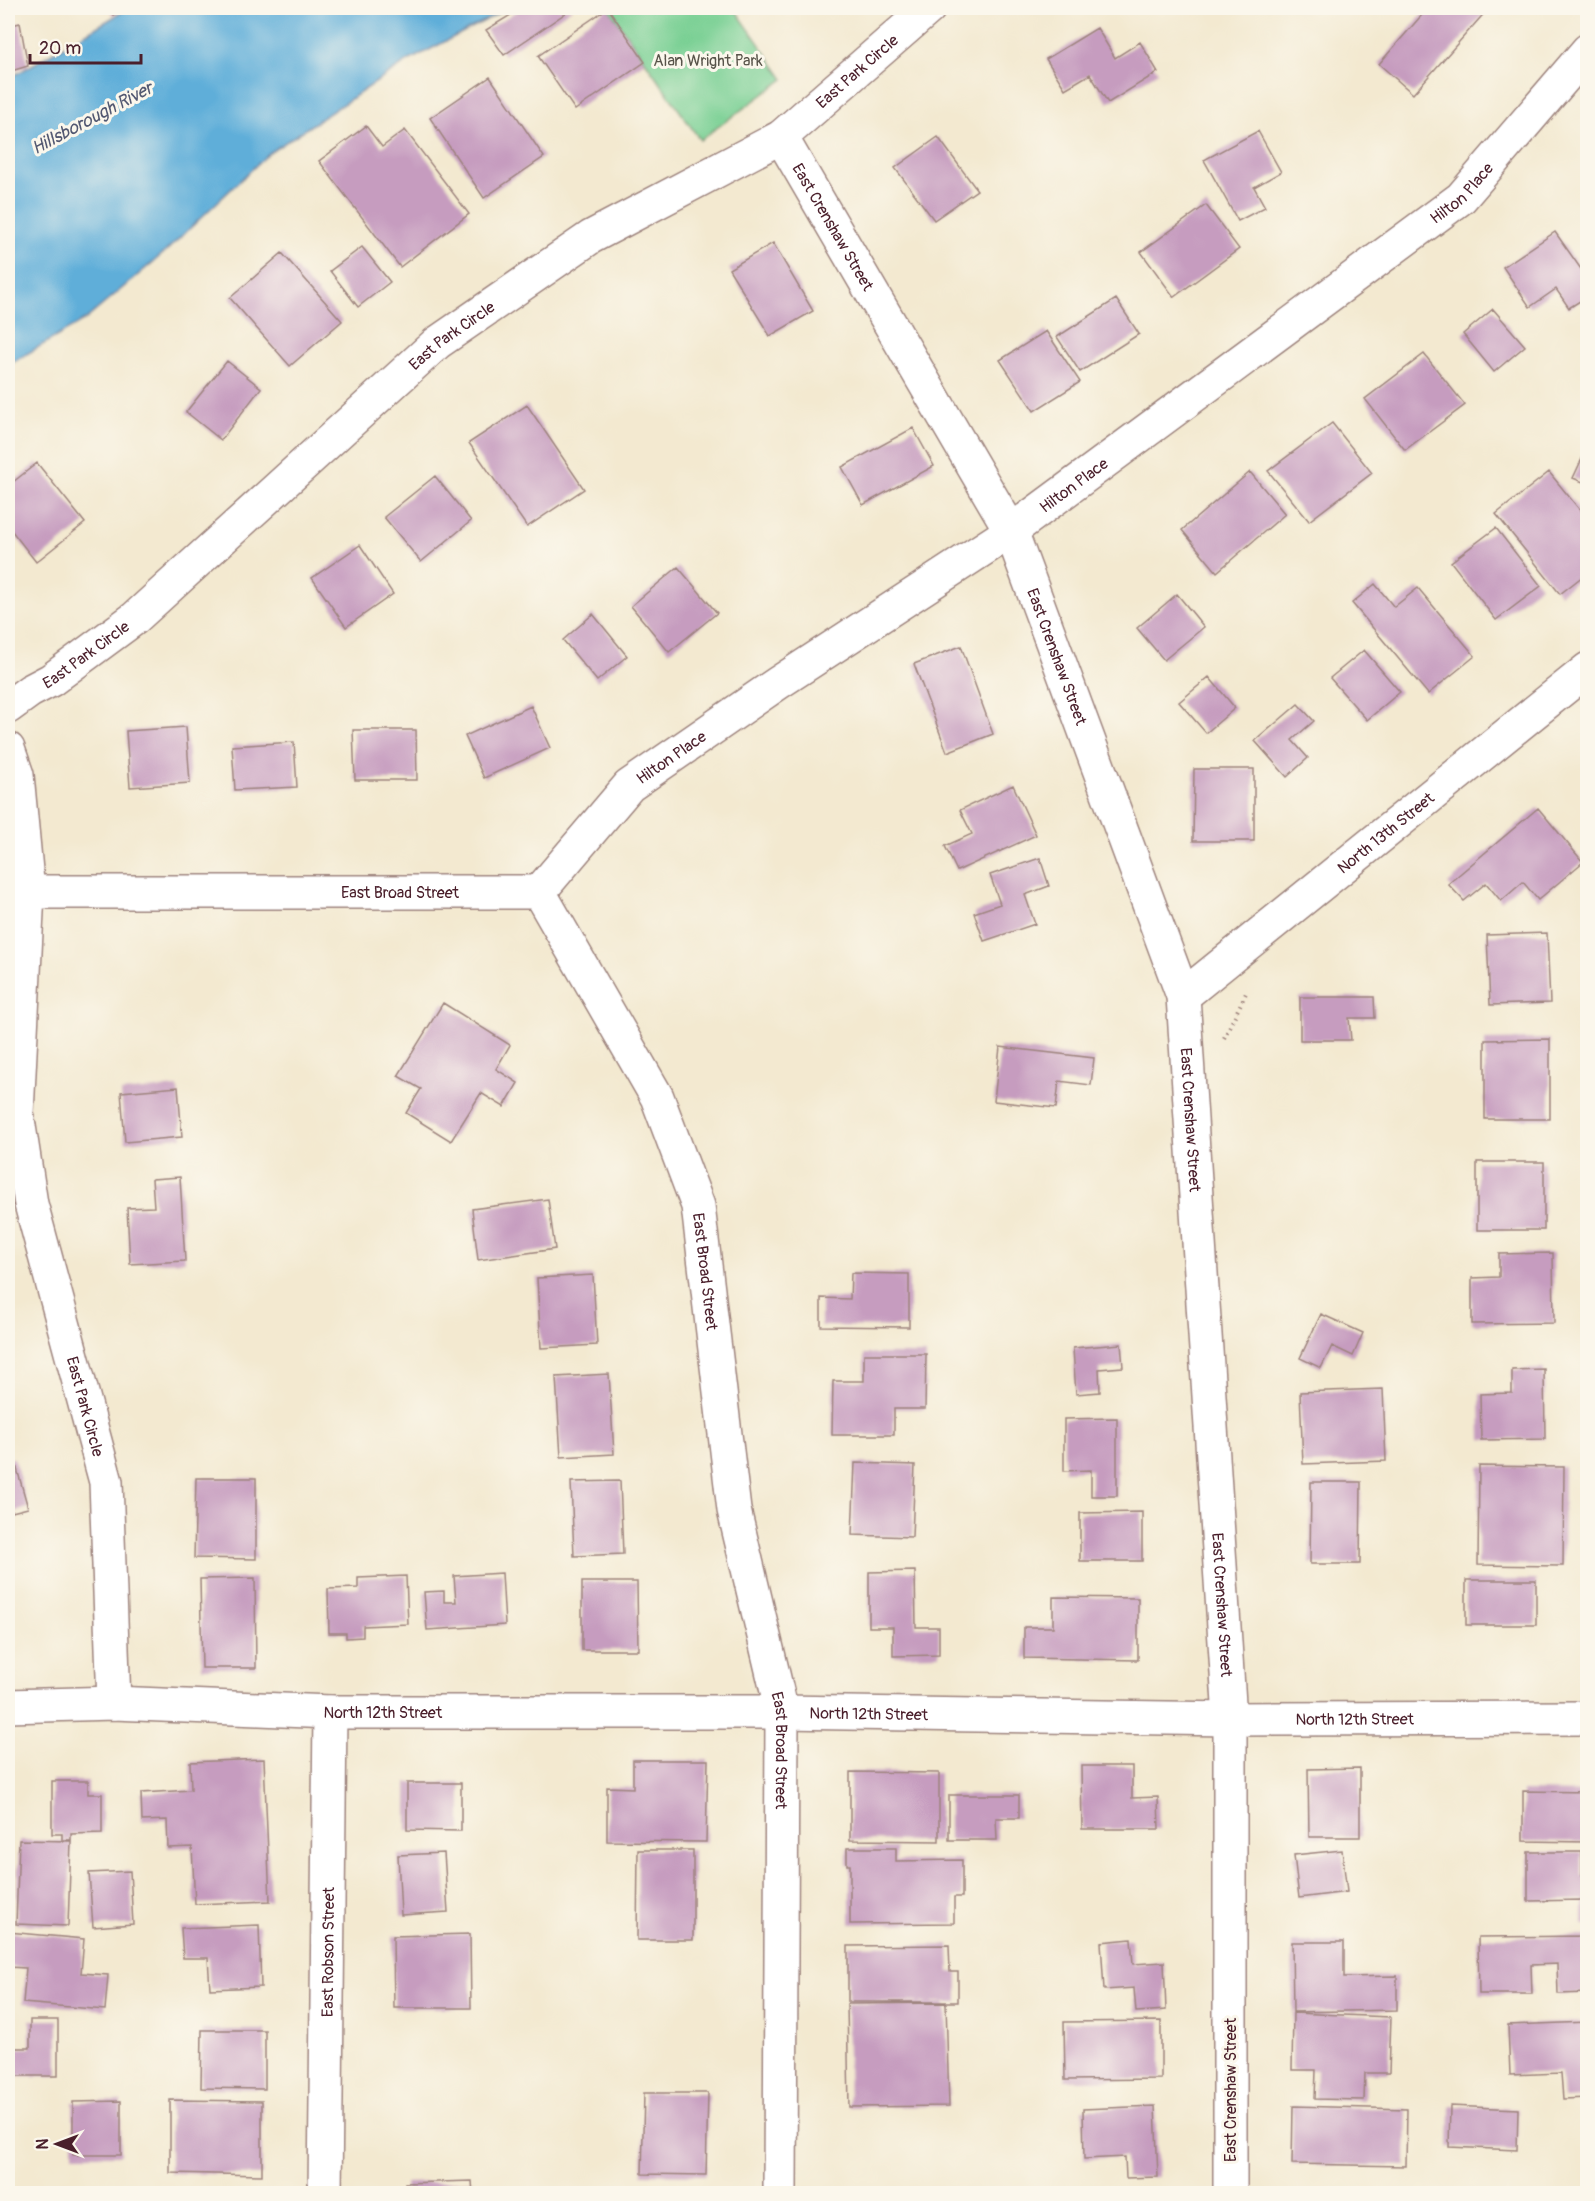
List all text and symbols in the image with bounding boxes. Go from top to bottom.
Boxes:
scale bar [30,27,141,65]
street label: East Park Circle [812,30,903,113]
text: 20 m [39,37,81,60]
park label: Alan Wright Park [653,51,763,71]
water label: Hillsborough River [28,76,159,160]
street label: Hilton Place [1426,159,1498,228]
street label: East Crenshaw Street [788,160,878,295]
street label: East Park Circle [405,297,499,375]
street label: Hilton Place [1036,454,1112,518]
street label: East Crenshaw Street [1022,586,1091,728]
street label: East Park Circle [39,617,134,694]
street label: Hilton Place [633,727,710,789]
street label: North 13th Street [1333,788,1439,879]
street label: East Broad Street [341,883,460,903]
street label: East Crenshaw Street [1175,1047,1205,1193]
street label: East Broad Street [688,1212,722,1332]
street label: East Park Circle [62,1354,108,1459]
street label: East Crenshaw Street [1207,1532,1236,1678]
street label: East Broad Street [766,1690,791,1810]
street label: North 12th Street [323,1703,443,1723]
street label: North 12th Street [809,1703,929,1725]
street label: North 12th Street [1295,1709,1415,1730]
street label: East Robson Street [318,1886,339,2017]
street label: East Crenshaw Street [1221,2017,1241,2162]
north arrow [27,2114,87,2174]
text: N [33,2138,53,2149]

